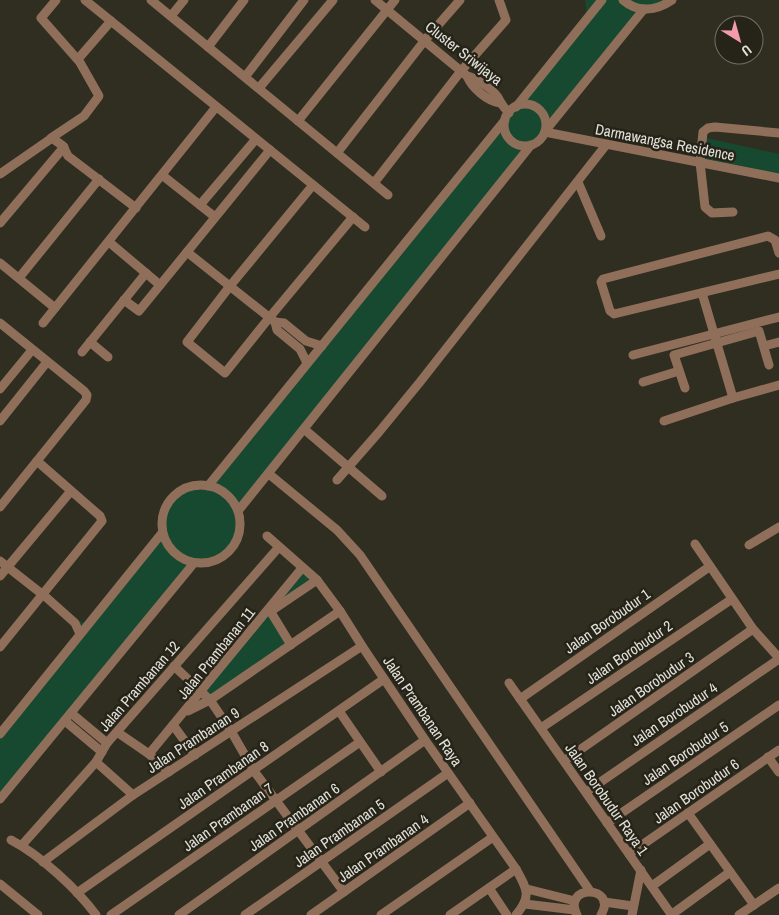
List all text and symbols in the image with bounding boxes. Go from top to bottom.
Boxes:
north arrow [714,15,764,65]
street label: Cluster Sriwijaya [421,16,507,90]
text: U [738,41,756,60]
street label: Darmawangsa Residence [594,118,737,166]
street label: Jalan Borobudur 1 [560,583,654,658]
street label: Jalan Prambanan 11 [172,603,260,703]
street label: Jalan Borobudur 2 [581,615,677,689]
street label: Jalan Prambanan 12 [94,636,184,736]
street label: Jalan Borobudur 3 [604,646,698,721]
street label: Jalan Prambanan Raya [378,652,468,770]
street label: Jalan Borobudur 4 [626,677,722,751]
street label: Jalan Prambanan 9 [143,702,244,778]
street label: Jalan Borobudur 5 [637,716,733,790]
street label: Jalan Prambanan 8 [173,736,273,814]
street label: Jalan Borobudur Raya 1 [560,739,654,859]
street label: Jalan Borobudur 6 [649,753,743,828]
street label: Jalan Prambanan 7 [178,778,278,856]
street label: Jalan Prambanan 6 [244,778,344,856]
street label: Jalan Prambanan 5 [289,794,389,872]
street label: Jalan Prambanan 4 [333,809,433,887]

